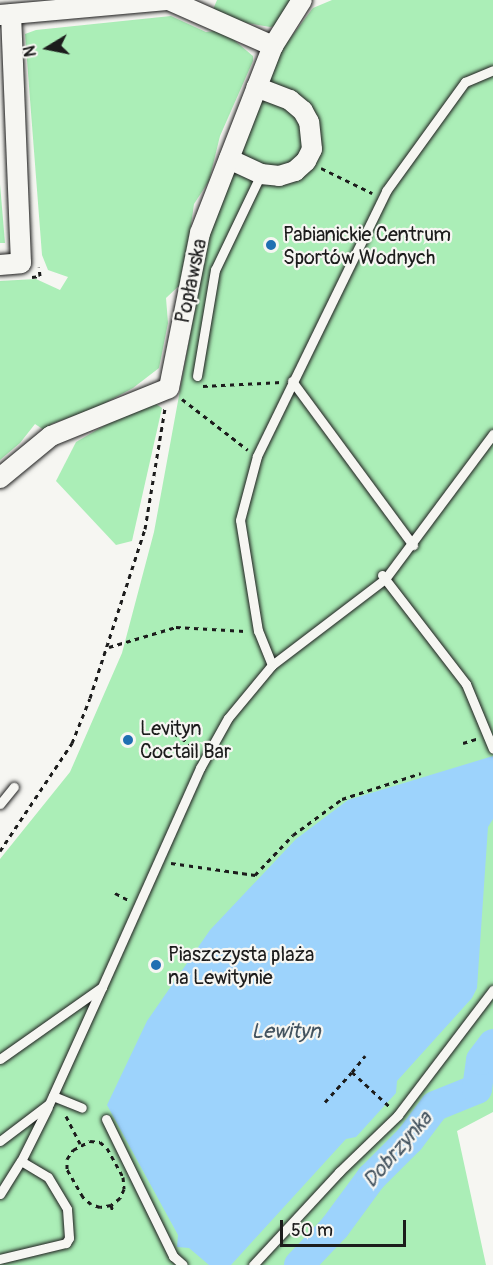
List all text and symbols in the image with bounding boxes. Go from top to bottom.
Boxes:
north arrow [18,18,78,78]
text: N [19,44,41,58]
place label: Pabianickie Centrum Sportów Wodnych [283,222,451,269]
street label: Popławska [170,237,212,325]
marker: Pabianickie Centrum Sportów Wodnych [264,238,278,252]
place label: Levityn Coctail Bar [140,716,231,763]
marker: Levityn Coctail Bar [121,733,135,747]
place label: Piaszczysta plaża na Lewitynie [168,942,314,989]
marker: Piaszczysta plaża na Lewitynie [149,958,163,972]
water label: Lewityn [251,1019,321,1045]
water label: Dobrzynka [358,1107,438,1193]
scale bar [283,1208,409,1246]
text: 50 m [291,1219,333,1242]

